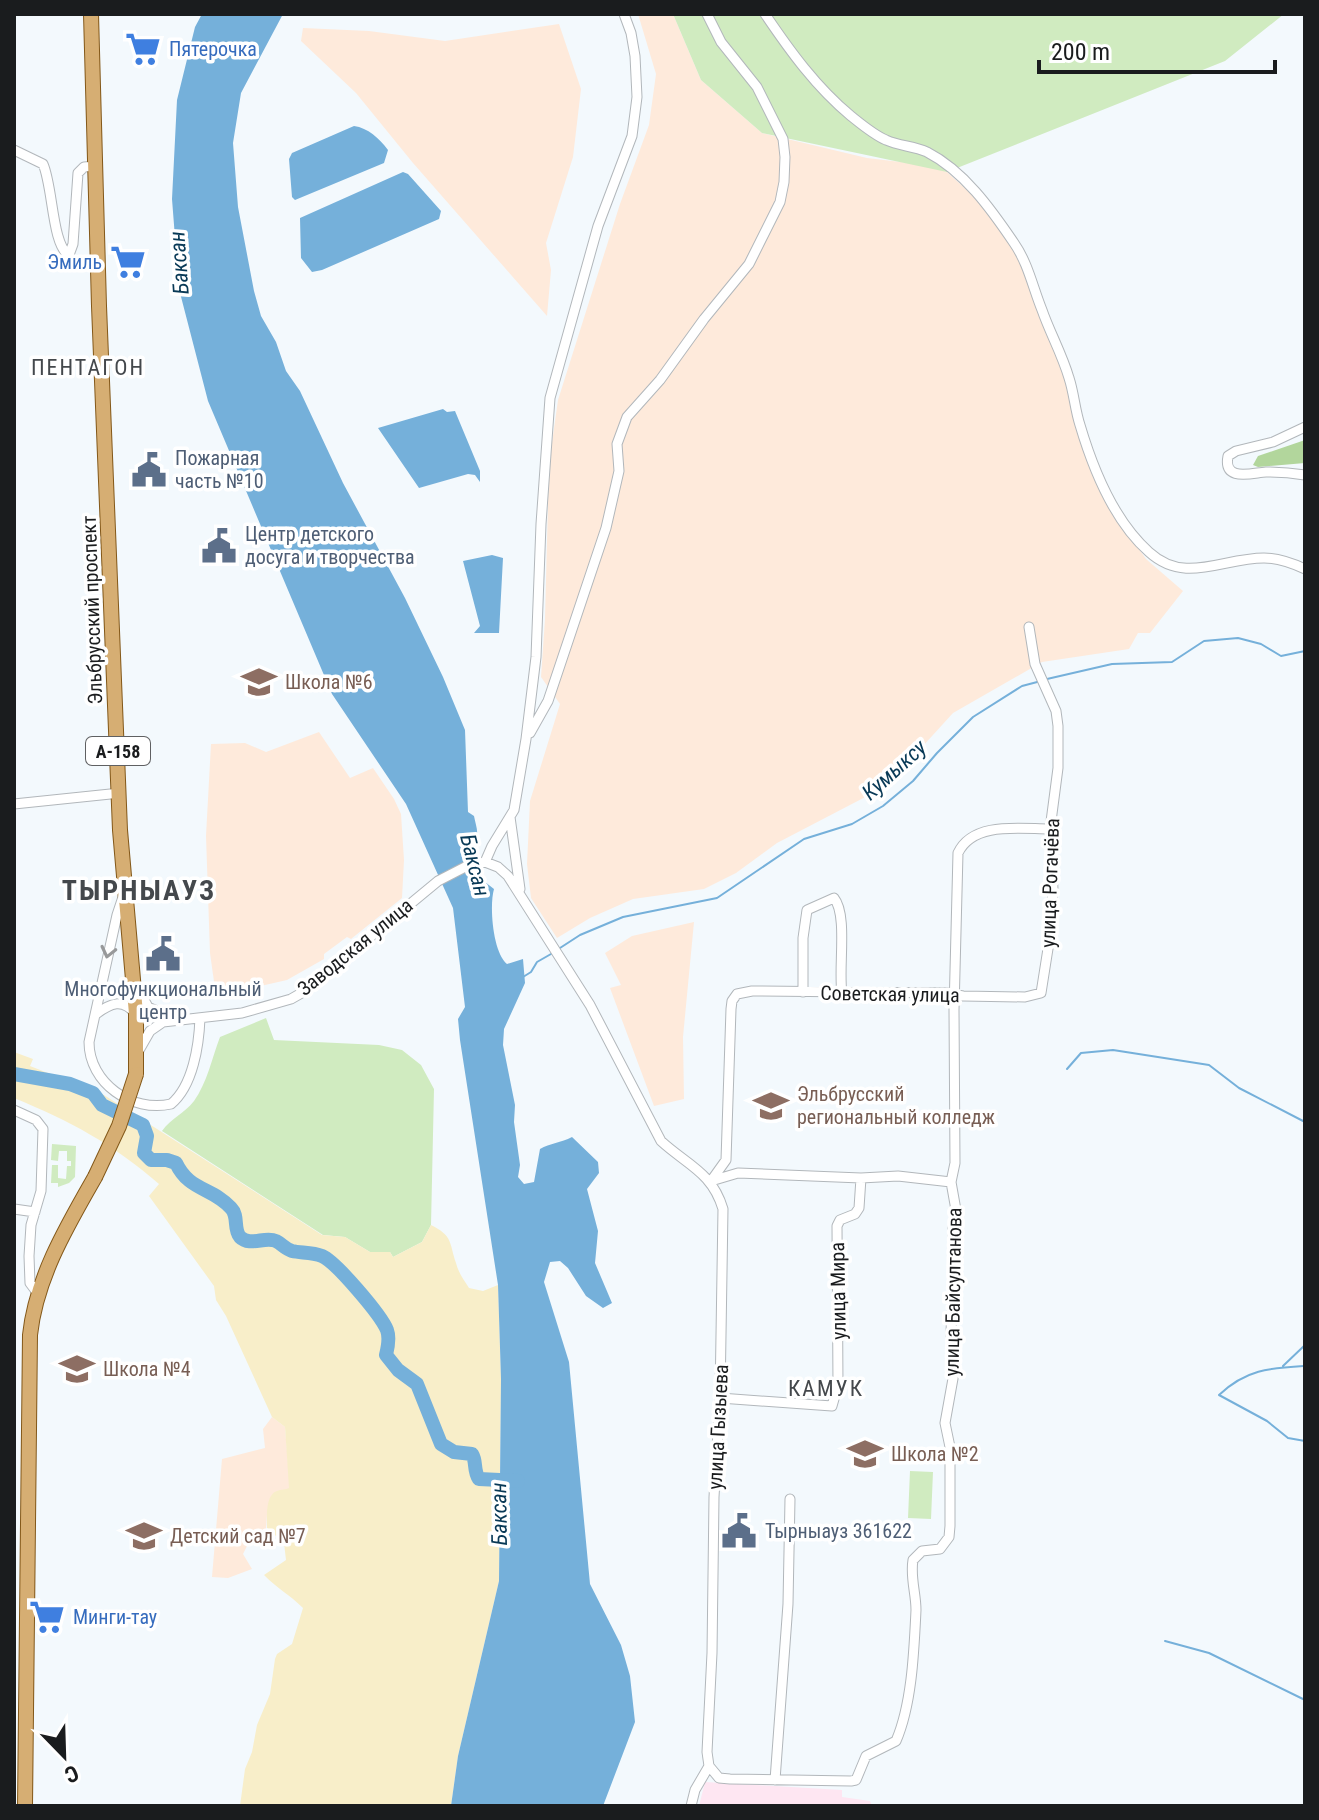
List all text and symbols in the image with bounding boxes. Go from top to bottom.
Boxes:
scale bar [1039,24,1275,74]
supermarket icon: Пятерочка [124,30,162,68]
place label: Пятерочка [169,37,257,61]
text: 200 m [1051,38,1110,66]
water label: Баксан [164,231,194,295]
supermarket icon: Эмиль [109,243,147,281]
place label: Эмиль [47,250,102,274]
district label: ПЕНТАГОН [31,355,145,380]
place label: Пожарная часть №10 [175,446,264,493]
public building icon: Пожарная часть №10 [130,451,168,489]
street label: Эльбрусский проспект [77,515,107,705]
place label: Центр детского досуга и творчества [245,522,415,569]
public building icon: Центр детского досуга и творчества [200,527,238,565]
school or university icon: Школа №6 [240,663,278,701]
place label: Школа №6 [285,670,373,694]
water label: Кумыксу [857,734,932,805]
road number: А-158 [86,737,150,765]
street label: улица Рогачёва [1036,818,1064,948]
water label: Баксан [455,831,495,899]
district label: ТЫРНЫАУЗ [62,874,216,907]
street label: Заводская улица [293,893,417,1001]
public building icon: Многофункциональный центр [144,935,182,973]
one-way arrow [100,945,117,959]
place label: Многофункциональный центр [64,977,262,1024]
street label: Советская улица [820,981,960,1007]
place label: Эльбрусский региональный колледж [797,1082,995,1129]
school or university icon: Эльбрусский региональный колледж [752,1087,790,1125]
street label: улица Байсултанова [940,1207,966,1377]
street label: улица Мира [825,1242,851,1340]
school or university icon: Школа №4 [58,1350,96,1388]
place label: Школа №4 [103,1357,191,1381]
street label: улица Гызыева [703,1364,733,1490]
district label: КАМУК [788,1376,864,1401]
school or university icon: Школа №2 [846,1435,884,1473]
place label: Школа №2 [891,1442,979,1466]
water label: Баксан [486,1482,512,1546]
public building icon: Тырныауз 361622 [720,1512,758,1550]
school or university icon: Детский сад №7 [125,1517,163,1555]
place label: Тырныауз 361622 [765,1519,912,1543]
place label: Детский сад №7 [170,1524,306,1548]
supermarket icon: Минги-тау [28,1598,66,1636]
place label: Минги-тау [73,1605,157,1629]
north arrow [24,1716,104,1796]
text: С [61,1760,82,1788]

